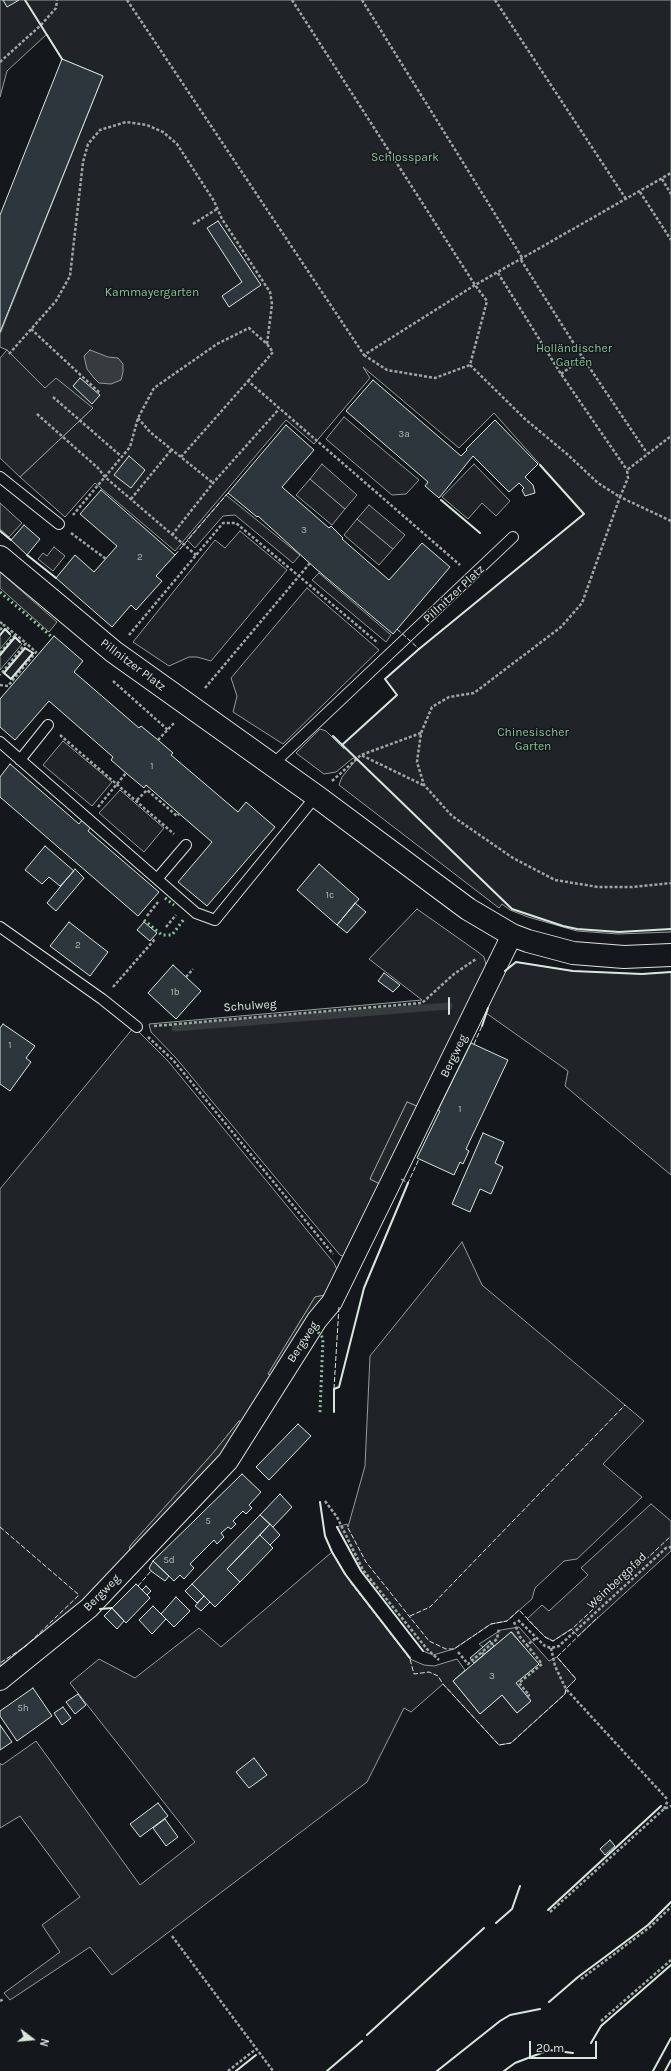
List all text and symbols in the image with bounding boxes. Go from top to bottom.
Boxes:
park label: Schlosspark [371,151,439,165]
park label: Kammayergarten [105,286,199,300]
park label: Holländischer Garten [536,342,612,370]
house number: 3a [398,428,410,440]
house number: 3 [301,524,307,536]
house number: 2 [137,551,143,563]
street label: Pillnitzer Platz [421,562,487,626]
street label: Pillnitzer Platz [97,636,169,694]
park label: Chinesischer Garten [497,726,569,754]
house number: 1 [150,760,154,772]
house number: 1c [326,889,334,901]
house number: 2 [75,939,81,951]
house number: 1b [170,986,180,998]
street label: Schulweg [223,997,277,1015]
street label: Bergweg [437,1032,471,1080]
house number: 1 [8,1039,12,1051]
house number: 1 [458,1103,462,1115]
street label: Bergweg [284,1319,322,1365]
house number: 5 [205,1515,211,1527]
street label: Weinbergpfad [584,1550,650,1612]
house number: 5d [163,1554,175,1566]
street label: Bergweg [81,1572,123,1614]
house number: 3 [489,1670,495,1682]
house number: 5h [17,1702,29,1714]
north arrow [12,2019,52,2059]
scale bar [531,2033,599,2059]
text: N [37,2037,51,2048]
text: 20 m [536,2041,564,2055]

